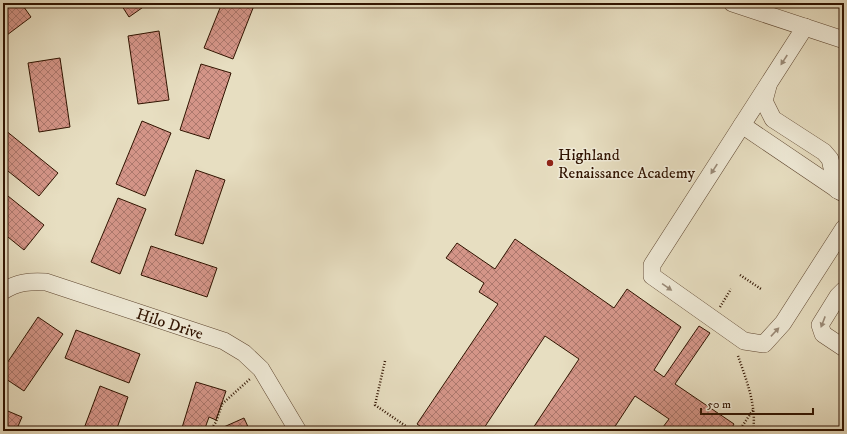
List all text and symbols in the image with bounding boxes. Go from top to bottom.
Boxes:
one-way arrow [780,55,788,65]
place label: Highland Renaissance Academy [558,145,696,183]
marker: Highland Renaissance Academy [545,158,555,168]
one-way arrow [710,164,718,174]
one-way arrow [662,283,673,291]
street label: Hilo Drive [134,304,206,344]
one-way arrow [819,316,825,328]
one-way arrow [770,327,779,337]
scale bar [701,390,813,416]
text: 50 m [707,397,731,412]

